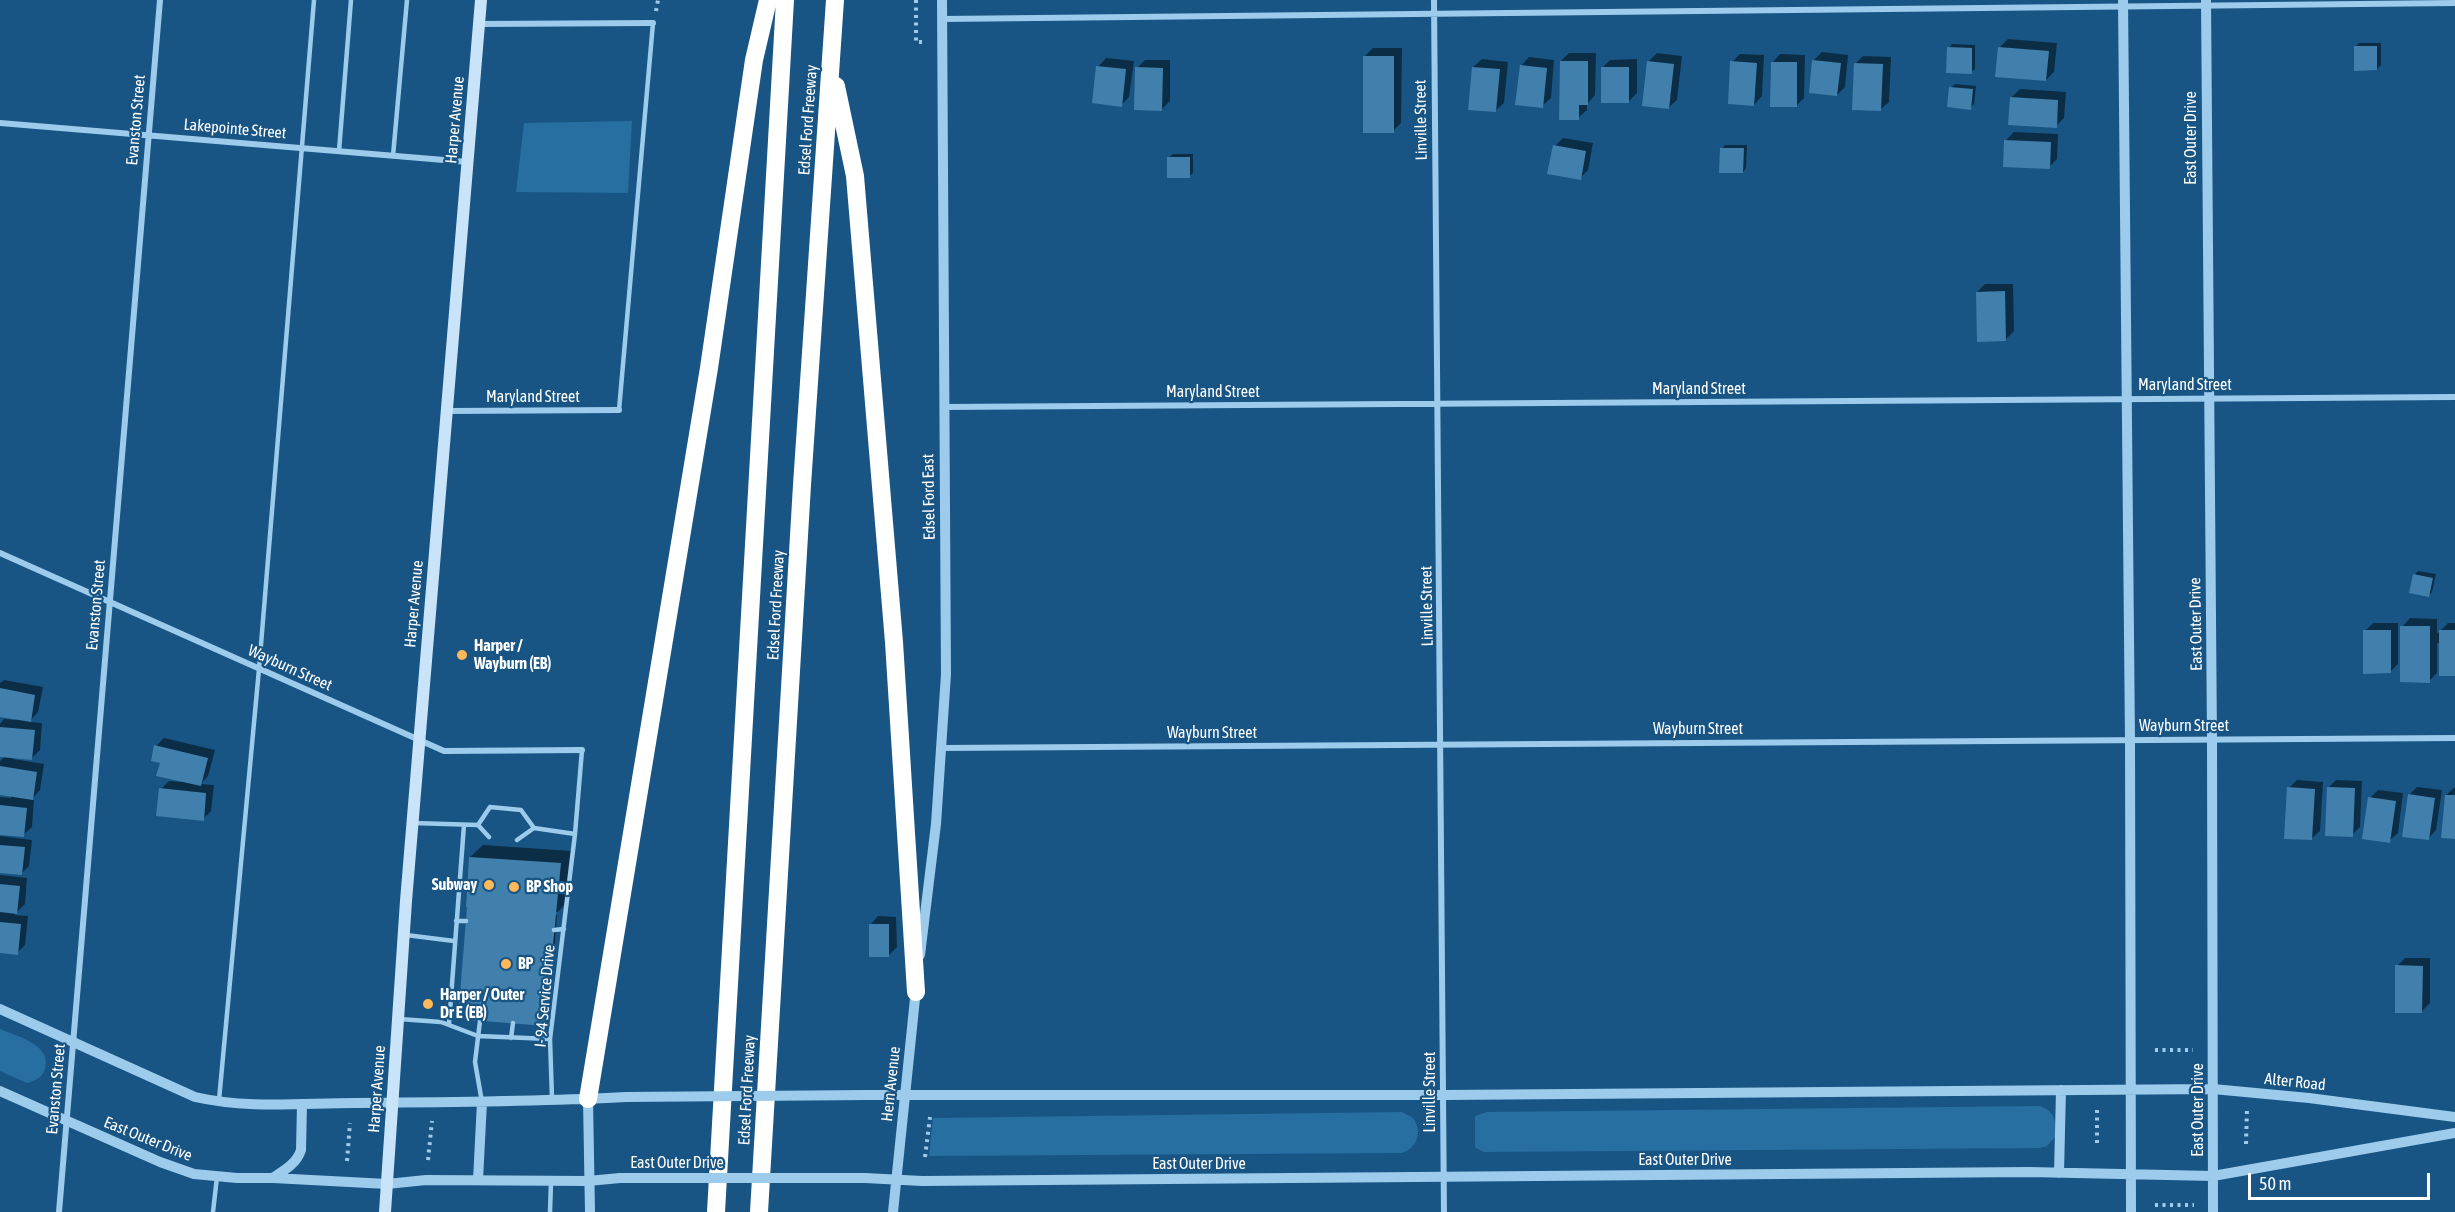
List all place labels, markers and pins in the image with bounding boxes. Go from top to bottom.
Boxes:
place label: Harper / Wayburn (EB) [474,636,551,674]
marker: Harper / Wayburn (EB) [455,648,469,662]
place label: Subway [432,875,477,895]
place label: BP Shop [526,877,573,897]
marker: Subway [482,878,496,892]
marker: BP Shop [507,880,521,894]
place label: BP [518,954,533,974]
marker: BP [499,957,513,971]
place label: Harper / Outer Dr E (EB) [440,985,524,1023]
marker: Harper / Outer Dr E (EB) [421,997,435,1011]

